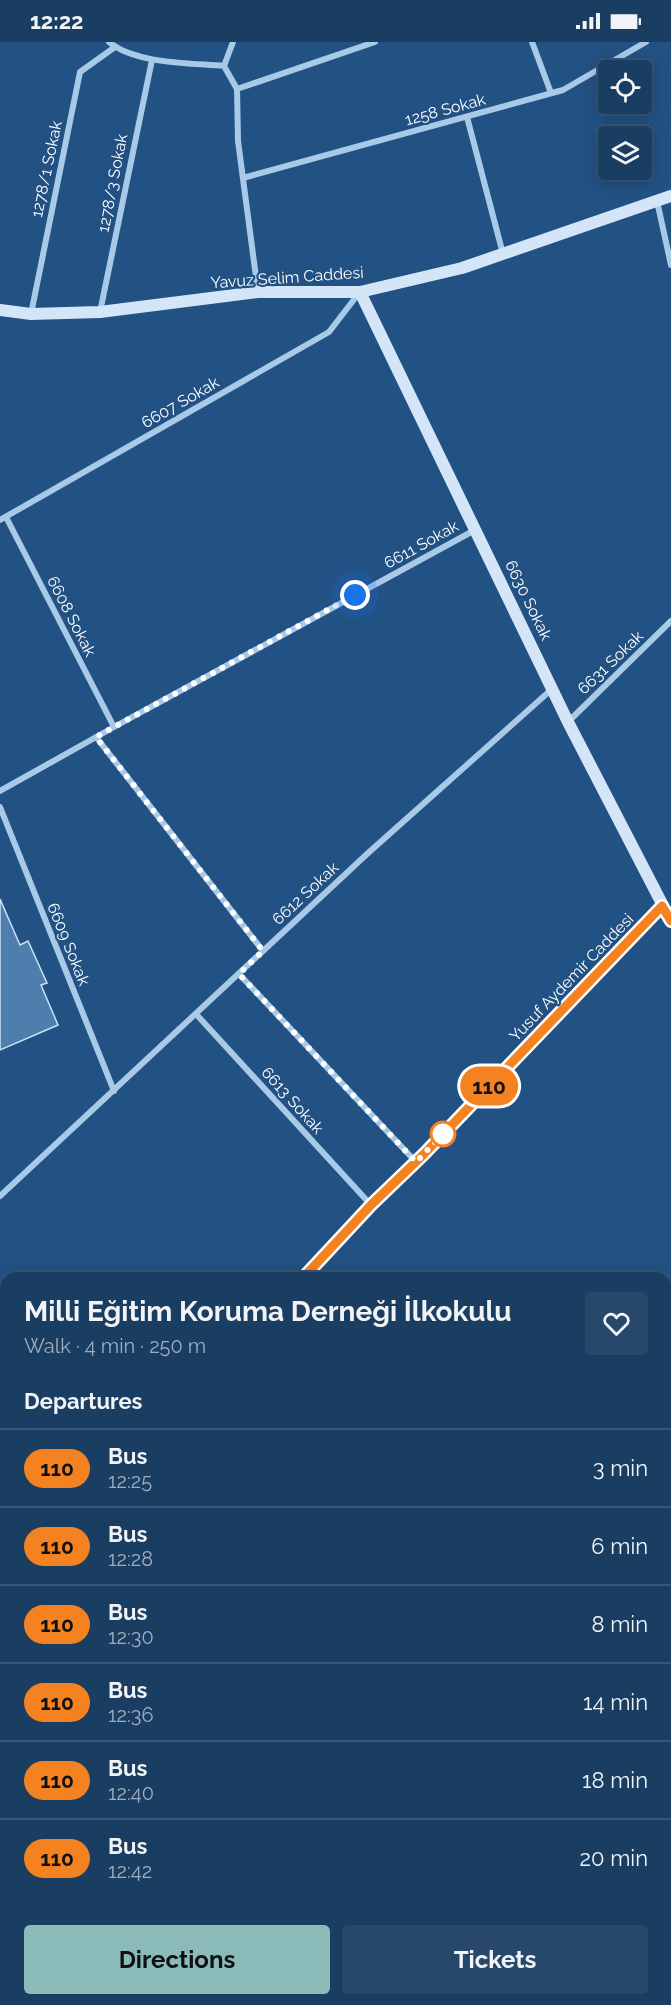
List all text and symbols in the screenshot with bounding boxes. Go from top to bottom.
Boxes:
text: 12:22 [30,8,84,34]
map controls [598,60,652,180]
button: locate [598,60,652,114]
street label: 1258 Sokak [403,90,488,129]
street label: 1278/1 Sokak [27,119,66,219]
button: layers [598,126,652,180]
street label: 1278/3 Sokak [94,132,131,234]
street label: Yavuz Selim Caddesi [210,263,364,292]
street label: 6607 Sokak [138,372,223,432]
street label: 6611 Sokak [381,516,462,573]
street label: 6630 Sokak [501,557,556,644]
street label: 6608 Sokak [43,573,100,660]
your location [340,580,370,610]
street label: 6631 Sokak [574,626,647,698]
street label: 6612 Sokak [268,858,343,929]
street label: 6609 Sokak [43,900,94,989]
street label: Yusuf Aydemir Caddesi [505,909,637,1045]
street label: 6613 Sokak [258,1063,328,1138]
line badge: 110 [454,1066,524,1106]
text: 110 [472,1074,506,1099]
unlabelled marker [430,1121,456,1147]
button: heart [585,1292,648,1355]
text: Milli Eğitim Koruma Derneği İlkokulu [24,1295,512,1328]
text: Walk · 4 min · 250 m [24,1334,206,1358]
text: Departures [24,1388,142,1414]
text: Bus [108,1443,147,1469]
text: 3 min [593,1455,648,1481]
text: 110 [40,1456,74,1481]
text: 12:25 [108,1469,152,1493]
text: Bus [108,1521,147,1547]
text: 6 min [591,1533,648,1559]
text: 110 [40,1534,74,1559]
text: 12:28 [108,1547,153,1571]
text: Bus [108,1599,147,1625]
text: 8 min [592,1611,648,1637]
text: 110 [40,1612,74,1637]
text: 12:30 [108,1625,154,1649]
text: Bus [108,1677,147,1703]
text: 14 min [583,1689,648,1715]
text: 110 [40,1690,74,1715]
text: 12:36 [108,1703,153,1727]
text: Bus [108,1755,147,1781]
text: 18 min [582,1767,648,1793]
text: 110 [40,1768,74,1793]
text: 12:40 [108,1781,154,1805]
text: Bus [108,1833,147,1859]
text: 20 min [580,1845,648,1871]
text: 110 [40,1846,74,1871]
text: 12:42 [108,1859,152,1883]
button: Directions [24,1925,330,1994]
button: Tickets [342,1925,648,1994]

